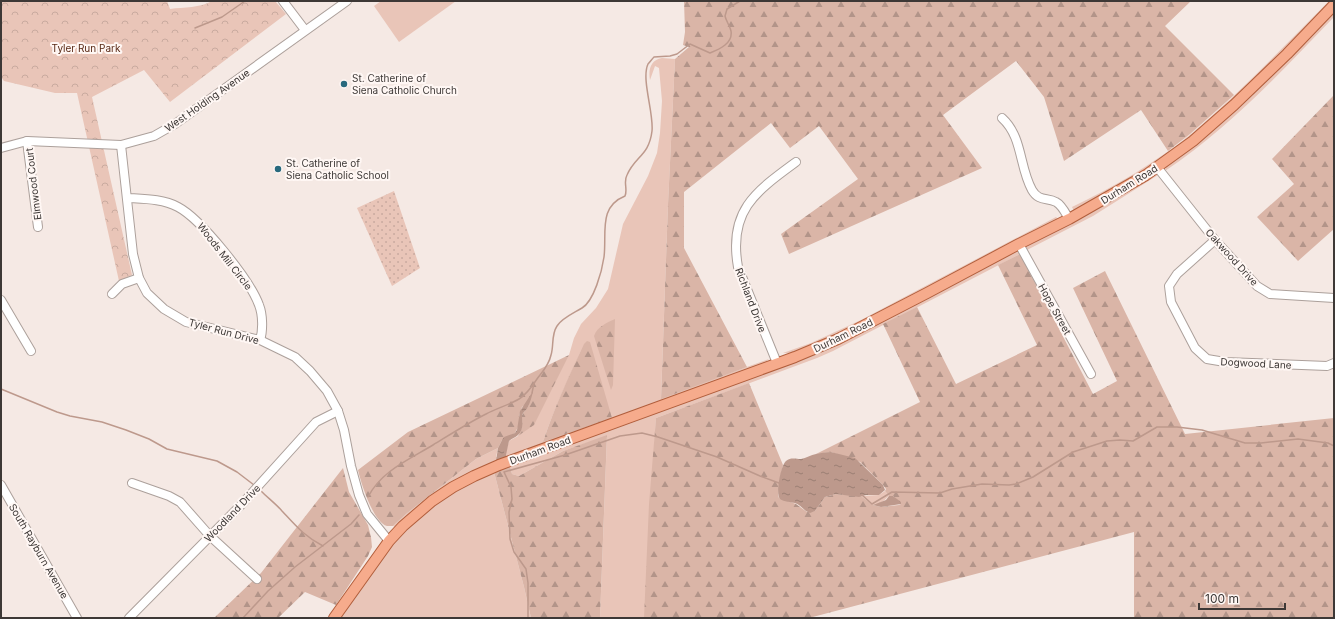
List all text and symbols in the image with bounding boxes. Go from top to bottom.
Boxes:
park label: Tyler Run Park [52,42,121,54]
street label: West Holding Avenue [162,66,252,134]
place label: St. Catherine of Siena Catholic Church [352,72,457,96]
marker: St. Catherine of Siena Catholic Church [339,79,349,89]
street label: Elmwood Court [23,147,43,221]
place label: St. Catherine of Siena Catholic School [286,157,389,181]
street label: Durham Road [1099,162,1159,206]
marker: St. Catherine of Siena Catholic School [273,164,283,174]
street label: Woods Mill Circle [195,220,255,292]
street label: Oakwood Drive [1203,226,1261,288]
street label: Richland Drive [733,266,769,334]
street label: Hope Street [1036,281,1074,337]
street label: Tyler Run Drive [188,316,261,346]
street label: Durham Road [811,316,875,354]
street label: Dogwood Lane [1220,355,1292,371]
street label: Durham Road [508,433,572,467]
street label: Woodland Drive [202,482,263,544]
street label: South Rayburn Avenue [7,501,71,601]
scale bar [1199,585,1285,611]
text: 100 m [1205,591,1239,606]

